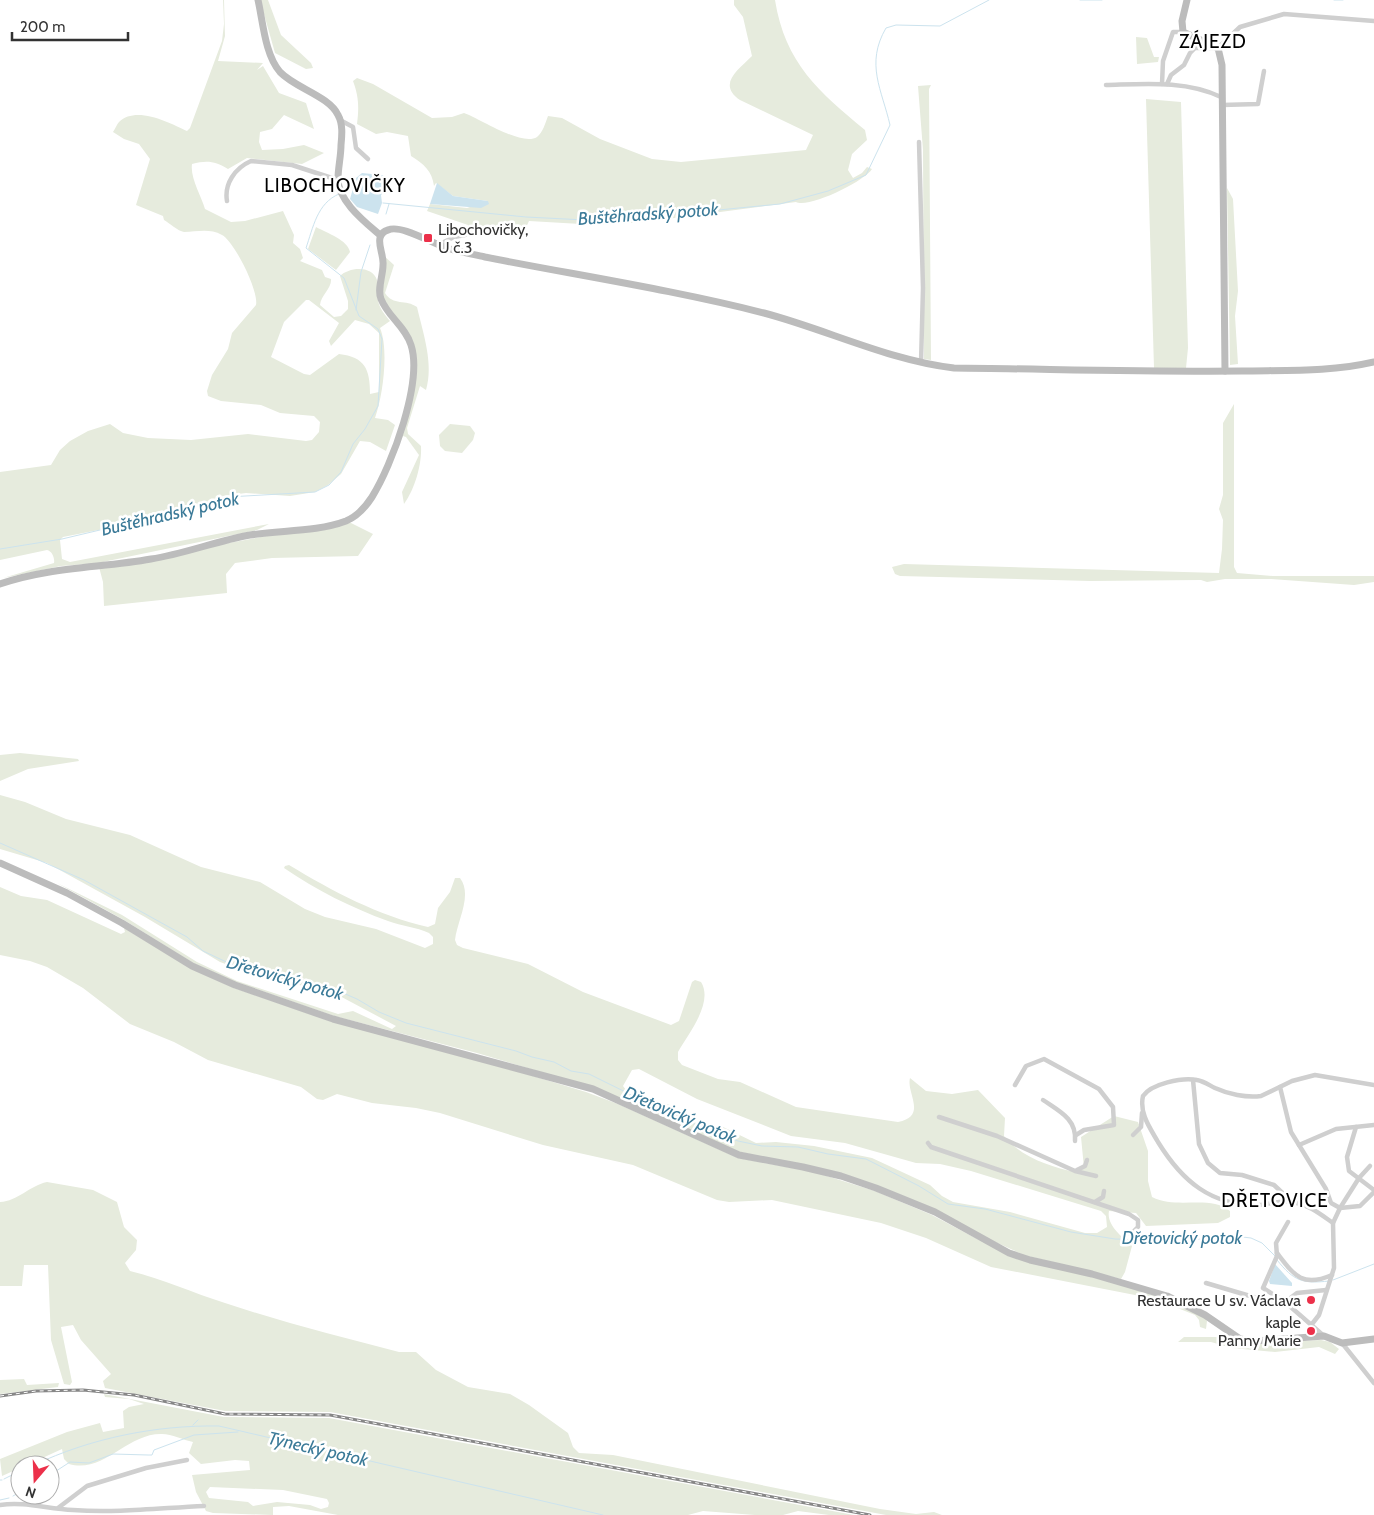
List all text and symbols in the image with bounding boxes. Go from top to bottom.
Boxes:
scale bar [12,10,129,42]
text: 200 m [20,18,65,36]
district label: ZÁJEZD [1179,29,1247,53]
district label: LIBOCHOVIČKY [264,173,406,197]
water label: Buštěhradský potok [577,198,720,230]
place label: Libochovičky, U č.3 [438,220,528,257]
marker: Libochovičky, U č.3 [422,232,434,244]
water label: Buštěhradský potok [99,487,242,541]
water label: Dřetovický potok [224,951,347,1006]
water label: Dřetovický potok [620,1081,741,1149]
district label: DŘETOVICE [1221,1188,1329,1212]
water label: Dřetovický potok [1122,1227,1243,1249]
place label: Restaurace U sv. Václava [1137,1291,1301,1310]
marker: Restaurace U sv. Václava [1305,1294,1317,1306]
place label: kaple Panny Marie [1218,1313,1301,1350]
marker: kaple Panny Marie [1305,1325,1317,1337]
water label: Týnecký potok [266,1427,371,1471]
north arrow [10,1455,60,1505]
text: N [23,1482,38,1502]

